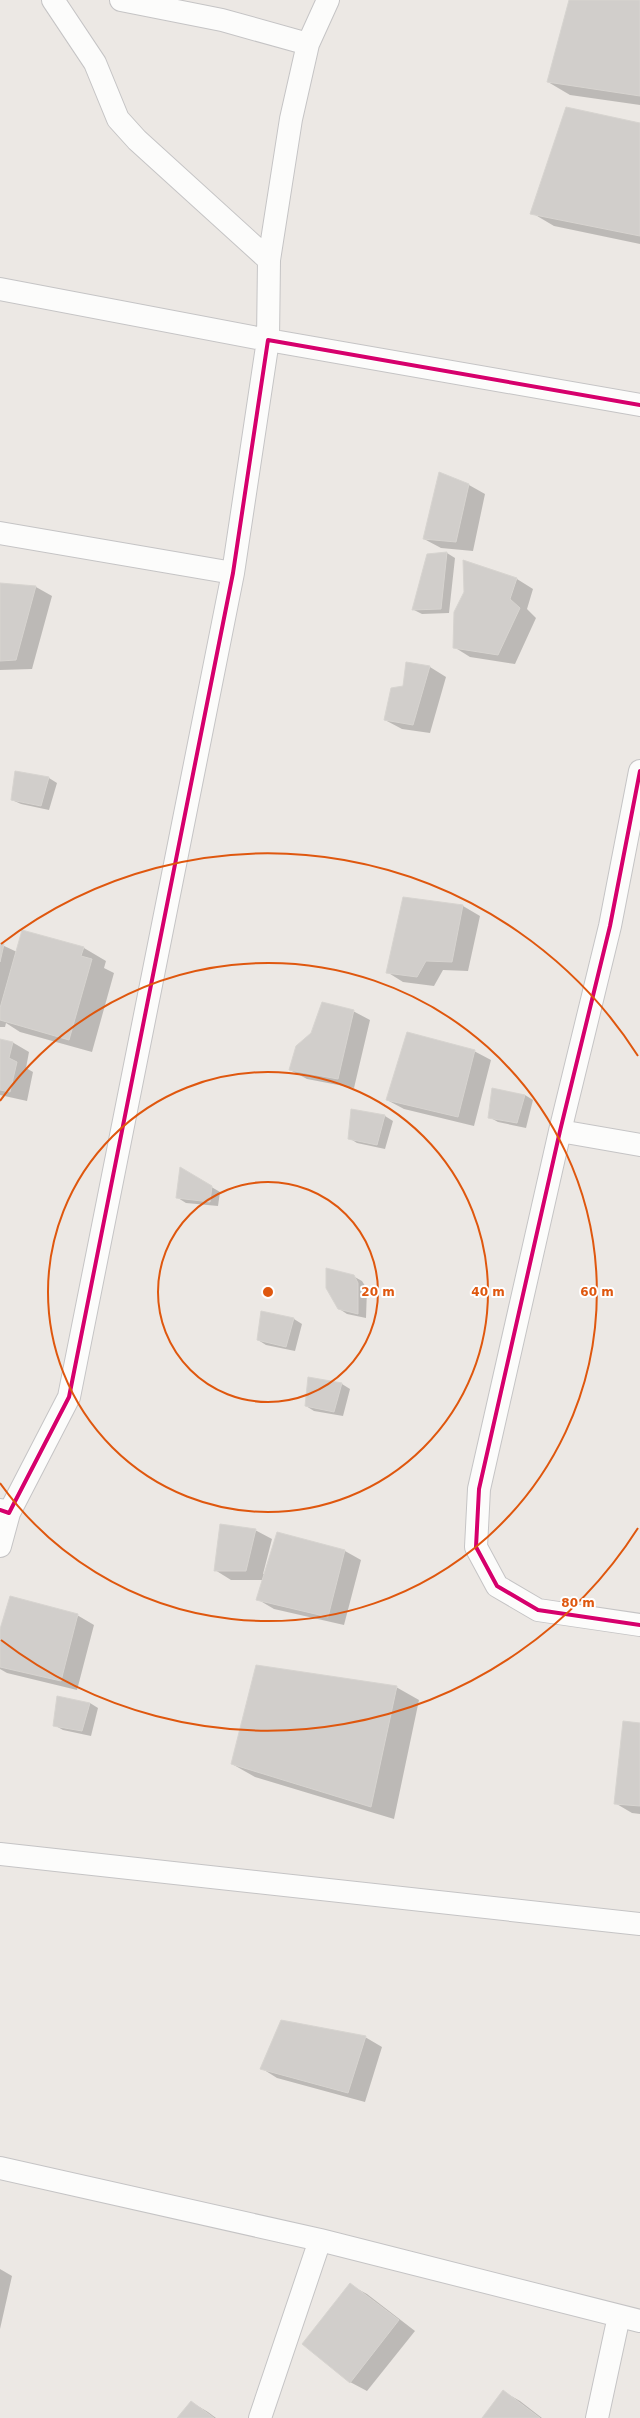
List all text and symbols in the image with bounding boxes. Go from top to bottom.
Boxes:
centre of rings [261,1285,275,1299]
text: 20 m [361,1285,395,1299]
text: 40 m [471,1285,505,1299]
text: 60 m [580,1285,614,1299]
text: 80 m [561,1596,595,1610]

